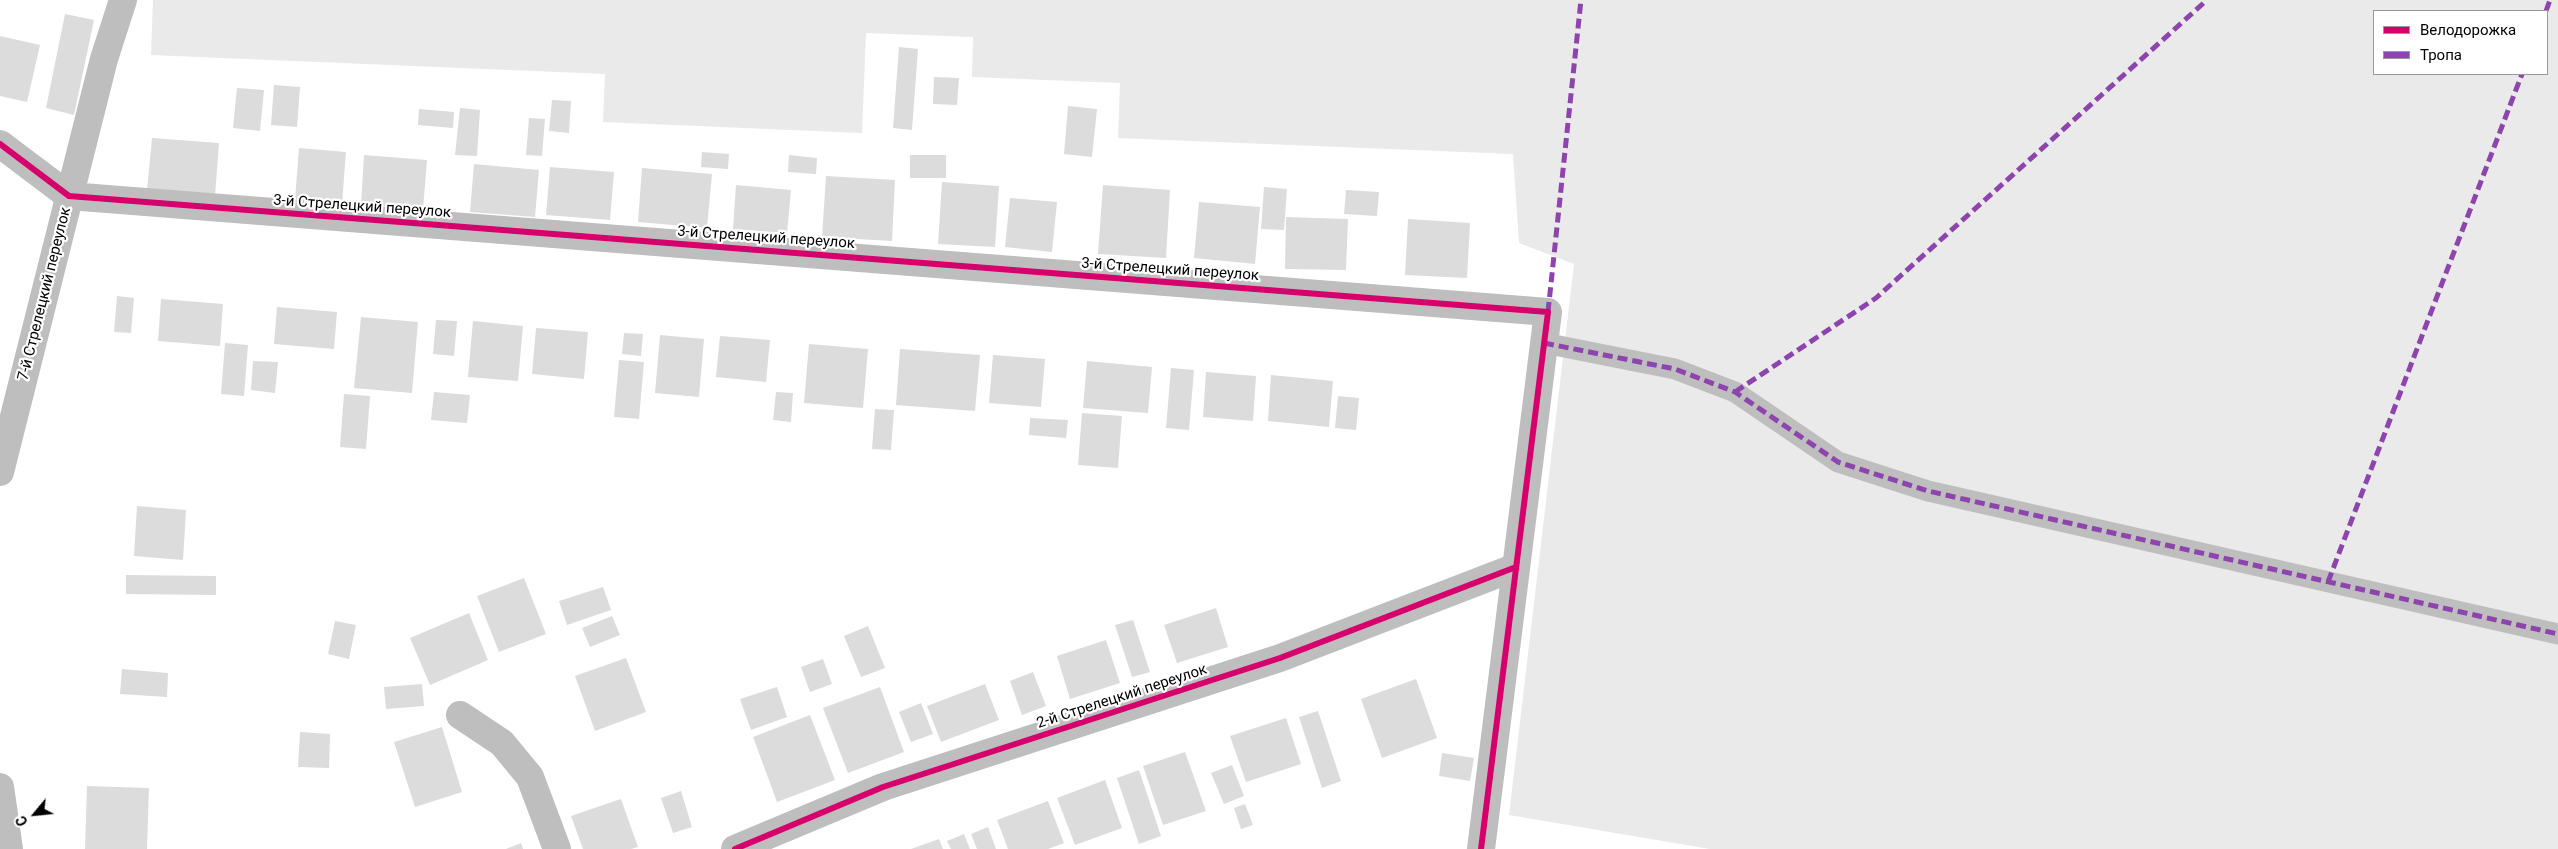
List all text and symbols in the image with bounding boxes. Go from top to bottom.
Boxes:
legend [2373,10,2548,75]
text: Велодорожка [2420,21,2516,39]
text: Тропа [2420,46,2462,64]
street label: 3-й Стрелецкий переулок [273,192,451,222]
street label: 7-й Стрелецкий переулок [15,205,75,383]
street label: 3-й Стрелецкий переулок [677,223,855,253]
street label: 3-й Стрелецкий переулок [1081,255,1259,285]
street label: 2-й Стрелецкий переулок [1035,661,1209,733]
north arrow [10,789,60,839]
text: С [13,813,31,829]

